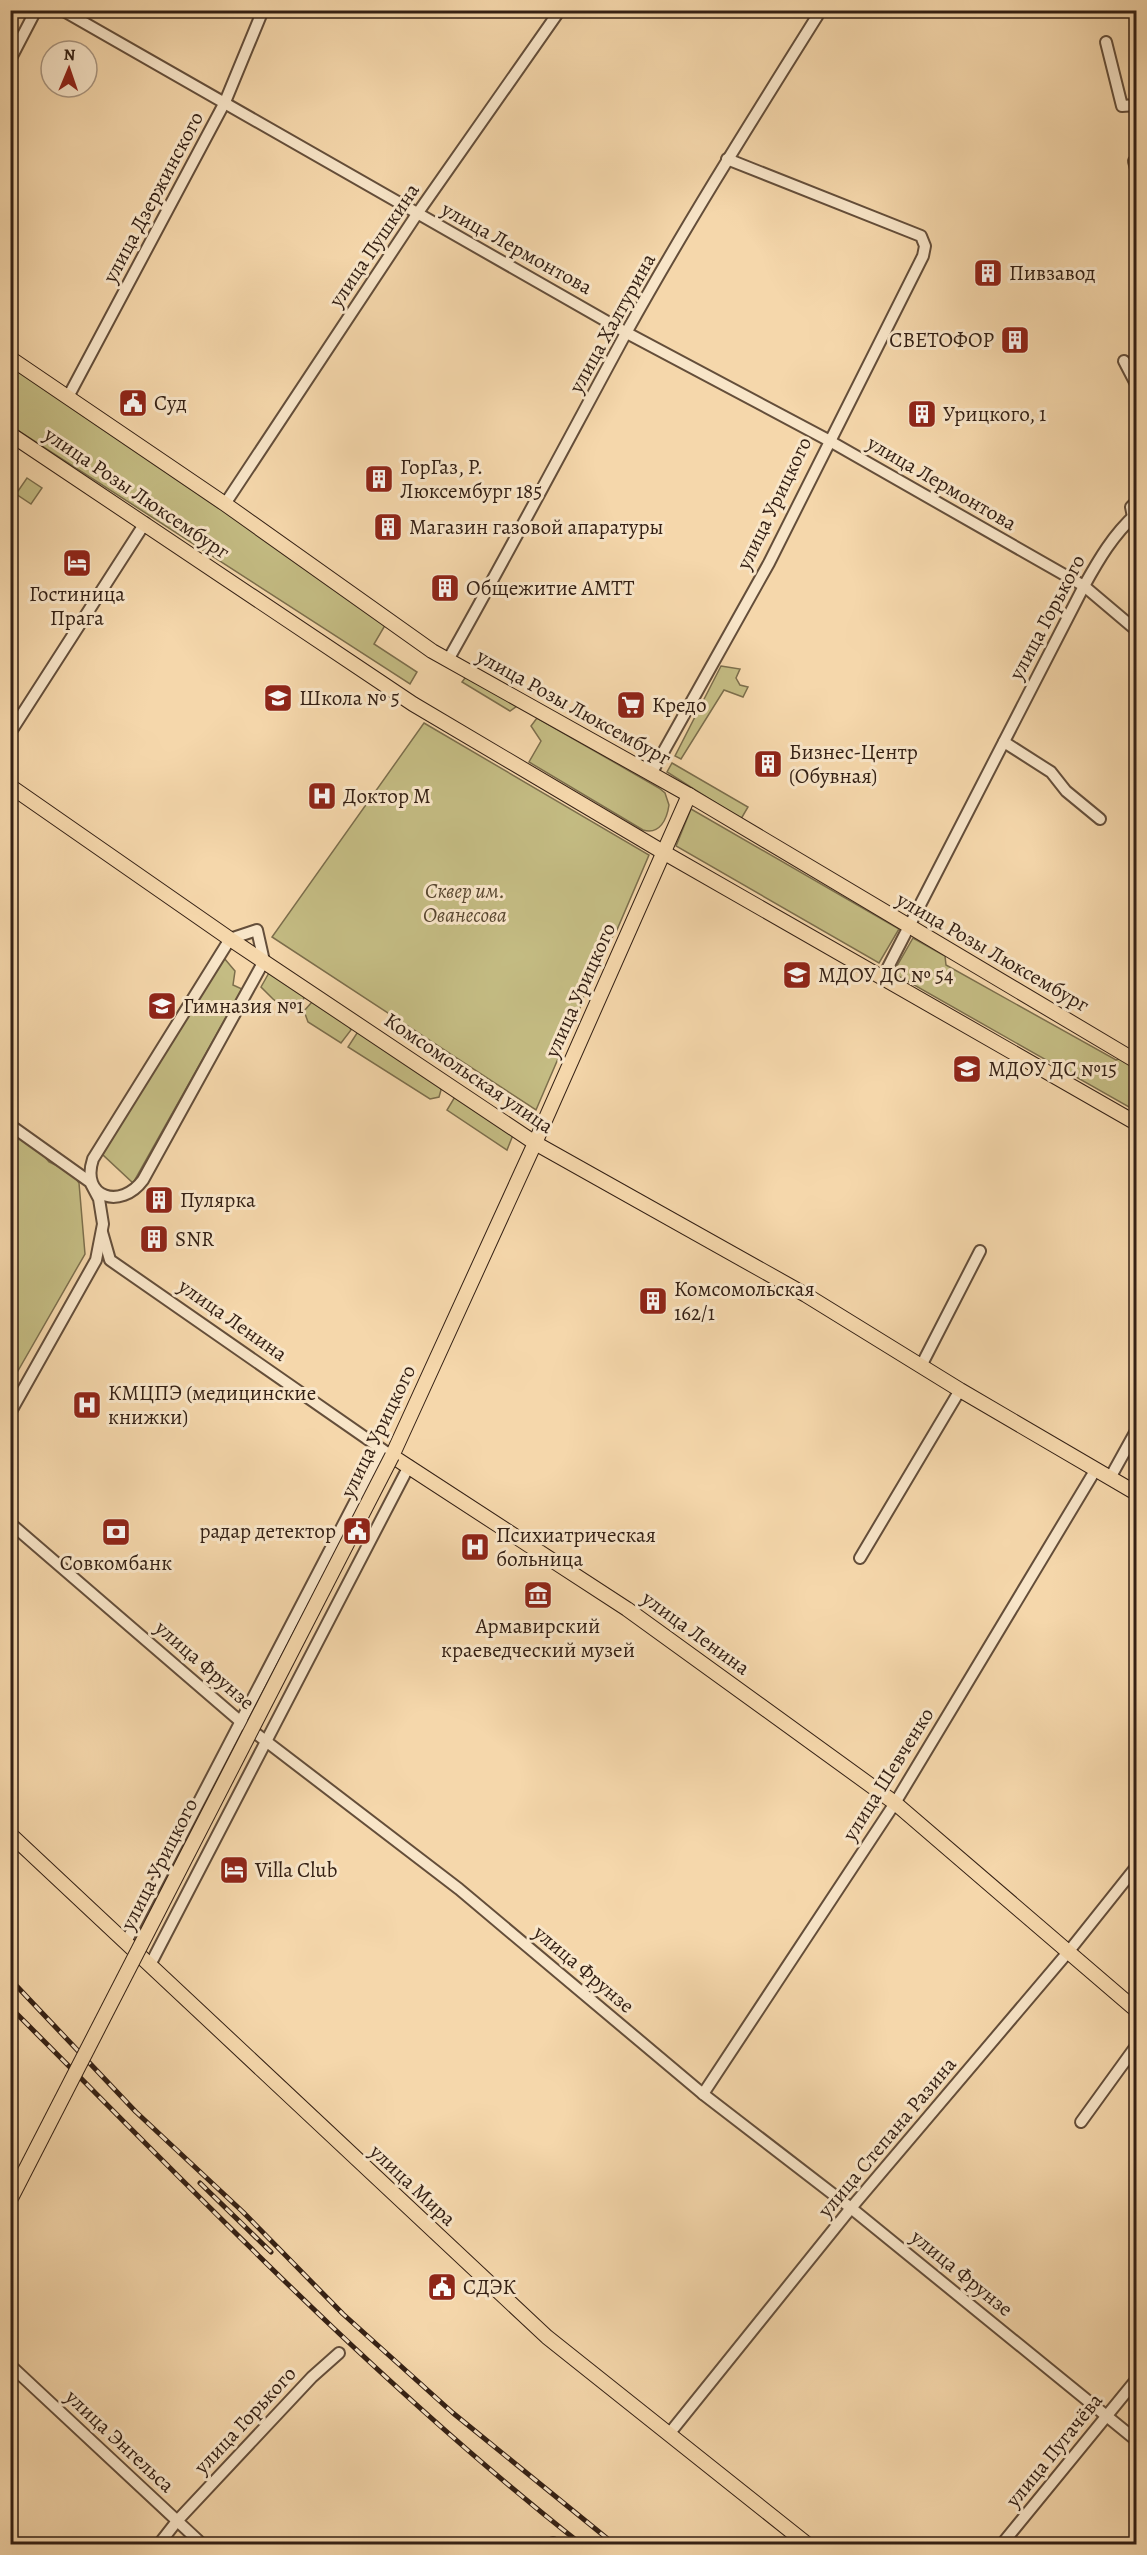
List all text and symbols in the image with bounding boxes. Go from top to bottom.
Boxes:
north arrow [39,39,99,99]
text: N [63,44,76,66]
street label: улица Дзержинского [95,106,210,288]
street label: улица Пушкина [322,177,426,313]
street label: улица Лермонтова [436,195,598,301]
street label: улица Халтурина [562,248,662,399]
building icon: Пивзавод [972,257,1004,289]
place label: Пивзавод [1009,259,1096,287]
building icon: СВЕТОФОР [999,324,1031,356]
place label: СВЕТОФОР [889,326,994,354]
public building icon: Суд [117,387,149,419]
place label: Суд [154,389,187,417]
building icon: Урицкого, 1 [906,398,938,430]
place label: Урицкого, 1 [943,400,1046,428]
street label: улица Розы Люксембург [38,420,235,566]
street label: улица Лермонтова [861,428,1022,537]
street label: улица Урицкого [729,432,818,575]
place label: ГорГаз, Р. Люксембург 185 [400,453,542,505]
building icon: ГорГаз, Р. Люксембург 185 [363,463,395,495]
building icon: Магазин газовой апаратуры [372,511,404,543]
place label: Магазин газовой апаратуры [409,513,663,541]
hotel icon: Гостиница Прага [61,547,93,579]
street label: улица Горького [1002,550,1092,685]
building icon: Общежитие АМТТ [429,572,461,604]
place label: Общежитие АМТТ [466,574,635,602]
place label: Гостиница Прага [29,580,125,632]
street label: улица Розы Люксембург [471,641,676,772]
school or university icon: Школа № 5 [262,682,294,714]
place label: Школа № 5 [299,684,400,712]
supermarket icon: Кредо [615,689,647,721]
place label: Кредо [652,691,707,719]
place label: Бизнес-Центр (Обувная) [789,738,918,790]
building icon: Бизнес-Центр (Обувная) [752,748,784,780]
hospital icon: Доктор М [306,780,338,812]
place label: Доктор М [343,782,431,810]
park label: Сквер им. Ованесова [423,877,507,929]
street label: улица Розы Люксембург [891,885,1095,1019]
street label: улица Урицкого [537,918,622,1063]
school or university icon: МДОУ ДС № 54 [781,959,813,991]
place label: МДОУ ДС № 54 [818,961,953,989]
school or university icon: Гимназия №1 [146,990,178,1022]
place label: Гимназия №1 [183,992,304,1020]
street label: Комсомольская улица [379,1006,559,1140]
school or university icon: МДОУ ДС №15 [951,1053,983,1085]
place label: МДОУ ДС №15 [988,1055,1117,1083]
building icon: Пулярка [143,1184,175,1216]
place label: Пулярка [180,1186,256,1214]
building icon: SNR [138,1223,170,1255]
place label: SNR [175,1225,214,1253]
street label: улица Ленина [172,1272,293,1368]
place label: Комсомольская 162/1 [674,1275,815,1327]
building icon: Комсомольская 162/1 [637,1285,669,1317]
street label: улица Урицкого [333,1360,422,1503]
place label: КМЦПЭ (медицинские книжки) [108,1379,316,1431]
hospital icon: КМЦПЭ (медицинские книжки) [71,1389,103,1421]
public building icon: радар детектор [341,1515,373,1547]
bank icon: Совкомбанк [100,1516,132,1548]
place label: радар детектор [199,1517,336,1545]
place label: Психиатрическая больница [496,1521,656,1573]
hospital icon: Психиатрическая больница [459,1531,491,1563]
place label: Совкомбанк [60,1549,172,1577]
museum icon: Армавирский краеведческий музей [522,1579,554,1611]
street label: улица Ленина [636,1584,756,1682]
place label: Армавирский краеведческий музей [441,1612,635,1664]
street label: улица Фрунзе [148,1613,261,1716]
street label: улица Шевченко [835,1702,940,1847]
street label: улица Урицкого [113,1793,204,1936]
hotel icon: Villa Club [218,1854,250,1886]
place label: Villa Club [254,1856,337,1884]
street label: улица Фрунзе [527,1918,640,2019]
street label: улица Степана Разина [811,2051,963,2224]
street label: улица Мира [363,2137,462,2232]
street label: улица Фрунзе [904,2223,1019,2323]
public building icon: СДЭК [426,2271,458,2303]
place label: СДЭК [463,2273,517,2301]
street label: улица Горького [187,2360,302,2481]
street label: улица Энгельса [59,2383,181,2499]
street label: улица Пугачёва [999,2387,1109,2514]

